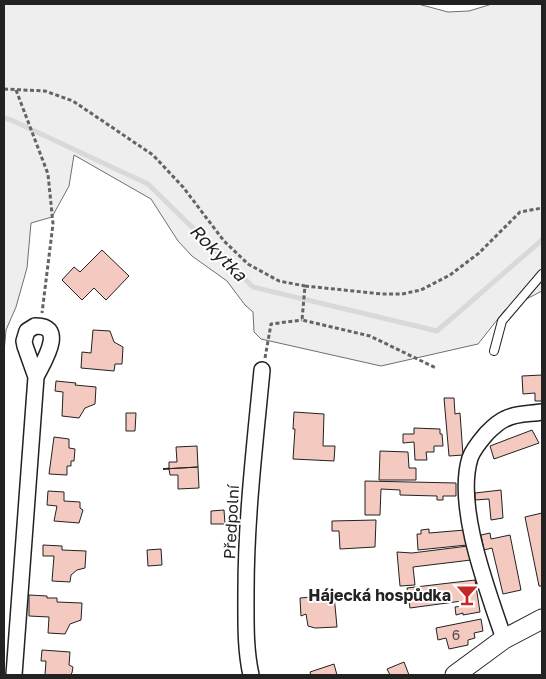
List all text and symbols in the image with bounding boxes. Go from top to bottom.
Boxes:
water label: Rokytka [186,219,252,286]
street label: Předpolní [219,483,243,560]
bar icon: Hájecká hospůdka [454,582,480,608]
place label: Hájecká hospůdka [308,585,451,605]
house number: 6 [452,626,460,643]

